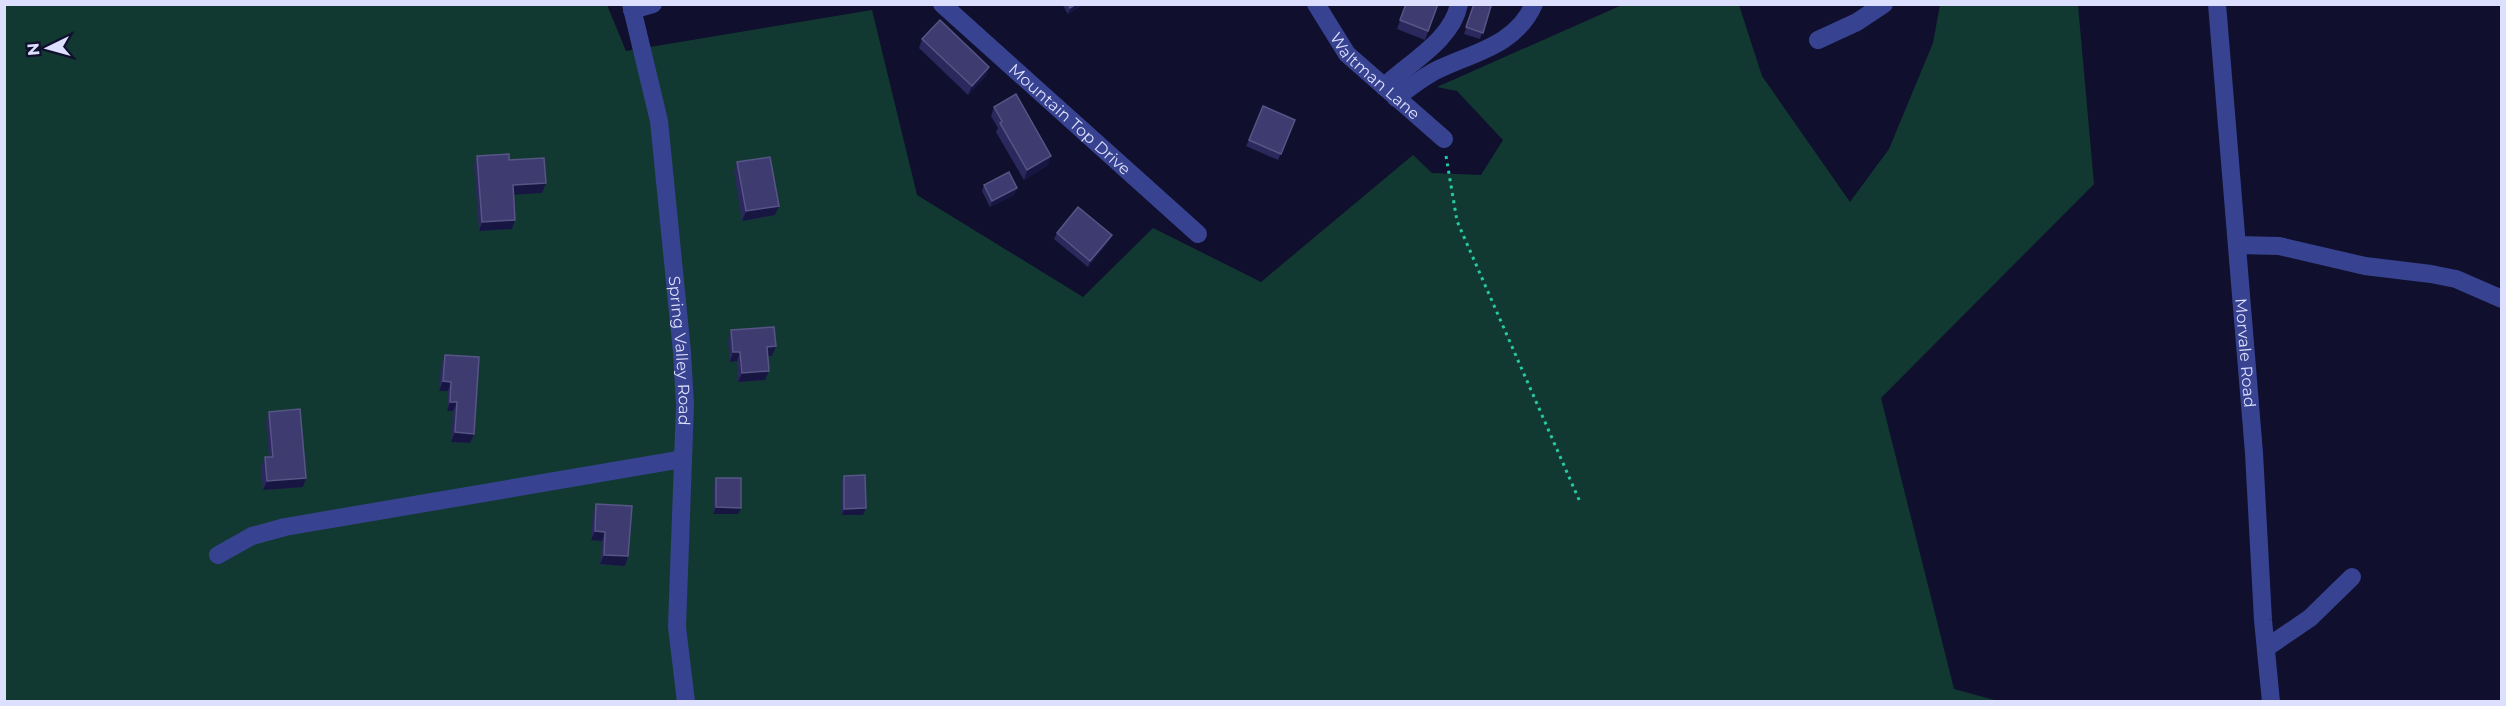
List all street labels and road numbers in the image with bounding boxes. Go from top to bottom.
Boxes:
street label: Waltman Lane [1326,29,1424,123]
street label: Mountain Top Drive [1005,59,1135,179]
street label: Spring Valley Road [665,275,694,426]
street label: Morvale Road [2232,297,2260,408]

